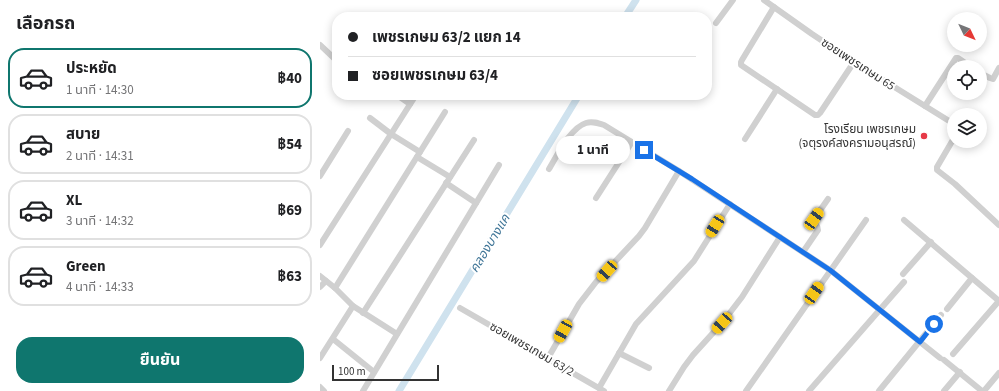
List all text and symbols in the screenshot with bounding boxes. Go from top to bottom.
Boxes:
text: เลือกรถ [16,11,75,36]
north arrow [947,12,987,52]
map controls [947,12,987,148]
text: เพชรเกษม 63/2 แยก 14 [372,27,521,48]
street label: ซอยเพชรเกษม 65 [817,34,898,95]
text: ประหยัด [66,58,117,79]
icon: car [18,60,54,96]
button: locate [947,60,987,100]
text: ซอยเพชรเกษม 63/4 [372,65,498,86]
text: ฿40 [277,68,302,89]
text: 1 นาที · 14:30 [66,81,134,99]
button: layers [947,108,987,148]
place label: โรงเรียน เพชรเกษม (จตุรงค์สงครามอนุสรณ์) [798,121,916,152]
text: สบาย [66,124,100,145]
icon: car [18,126,54,162]
marker: โรงเรียน เพชรเกษม (จตุรงค์สงครามอนุสรณ์) [919,131,929,141]
text: ฿54 [277,134,302,155]
callout: 1 นาที [556,136,630,164]
text: 1 นาที [577,141,609,159]
route end [635,141,653,159]
text: 2 นาที · 14:31 [66,147,134,165]
text: XL [66,190,82,211]
icon: car [18,192,54,228]
text: ฿69 [277,200,302,221]
car [802,206,826,232]
water label: คลองบางแค [465,210,515,276]
text: 3 นาที · 14:32 [66,212,134,230]
car [704,213,726,239]
text: Green [66,256,106,277]
icon: car [18,258,54,294]
car [595,258,619,284]
text: ฿63 [277,266,302,287]
text: 4 นาที · 14:33 [66,278,134,296]
car [802,280,826,306]
car [710,310,734,336]
route start [925,315,943,333]
street label: ซอยเพชรเกษม 63/2 [486,318,577,381]
car [552,318,574,344]
button: ยืนยัน [16,337,304,383]
scale bar [332,363,439,382]
text: 100 m [338,364,366,379]

